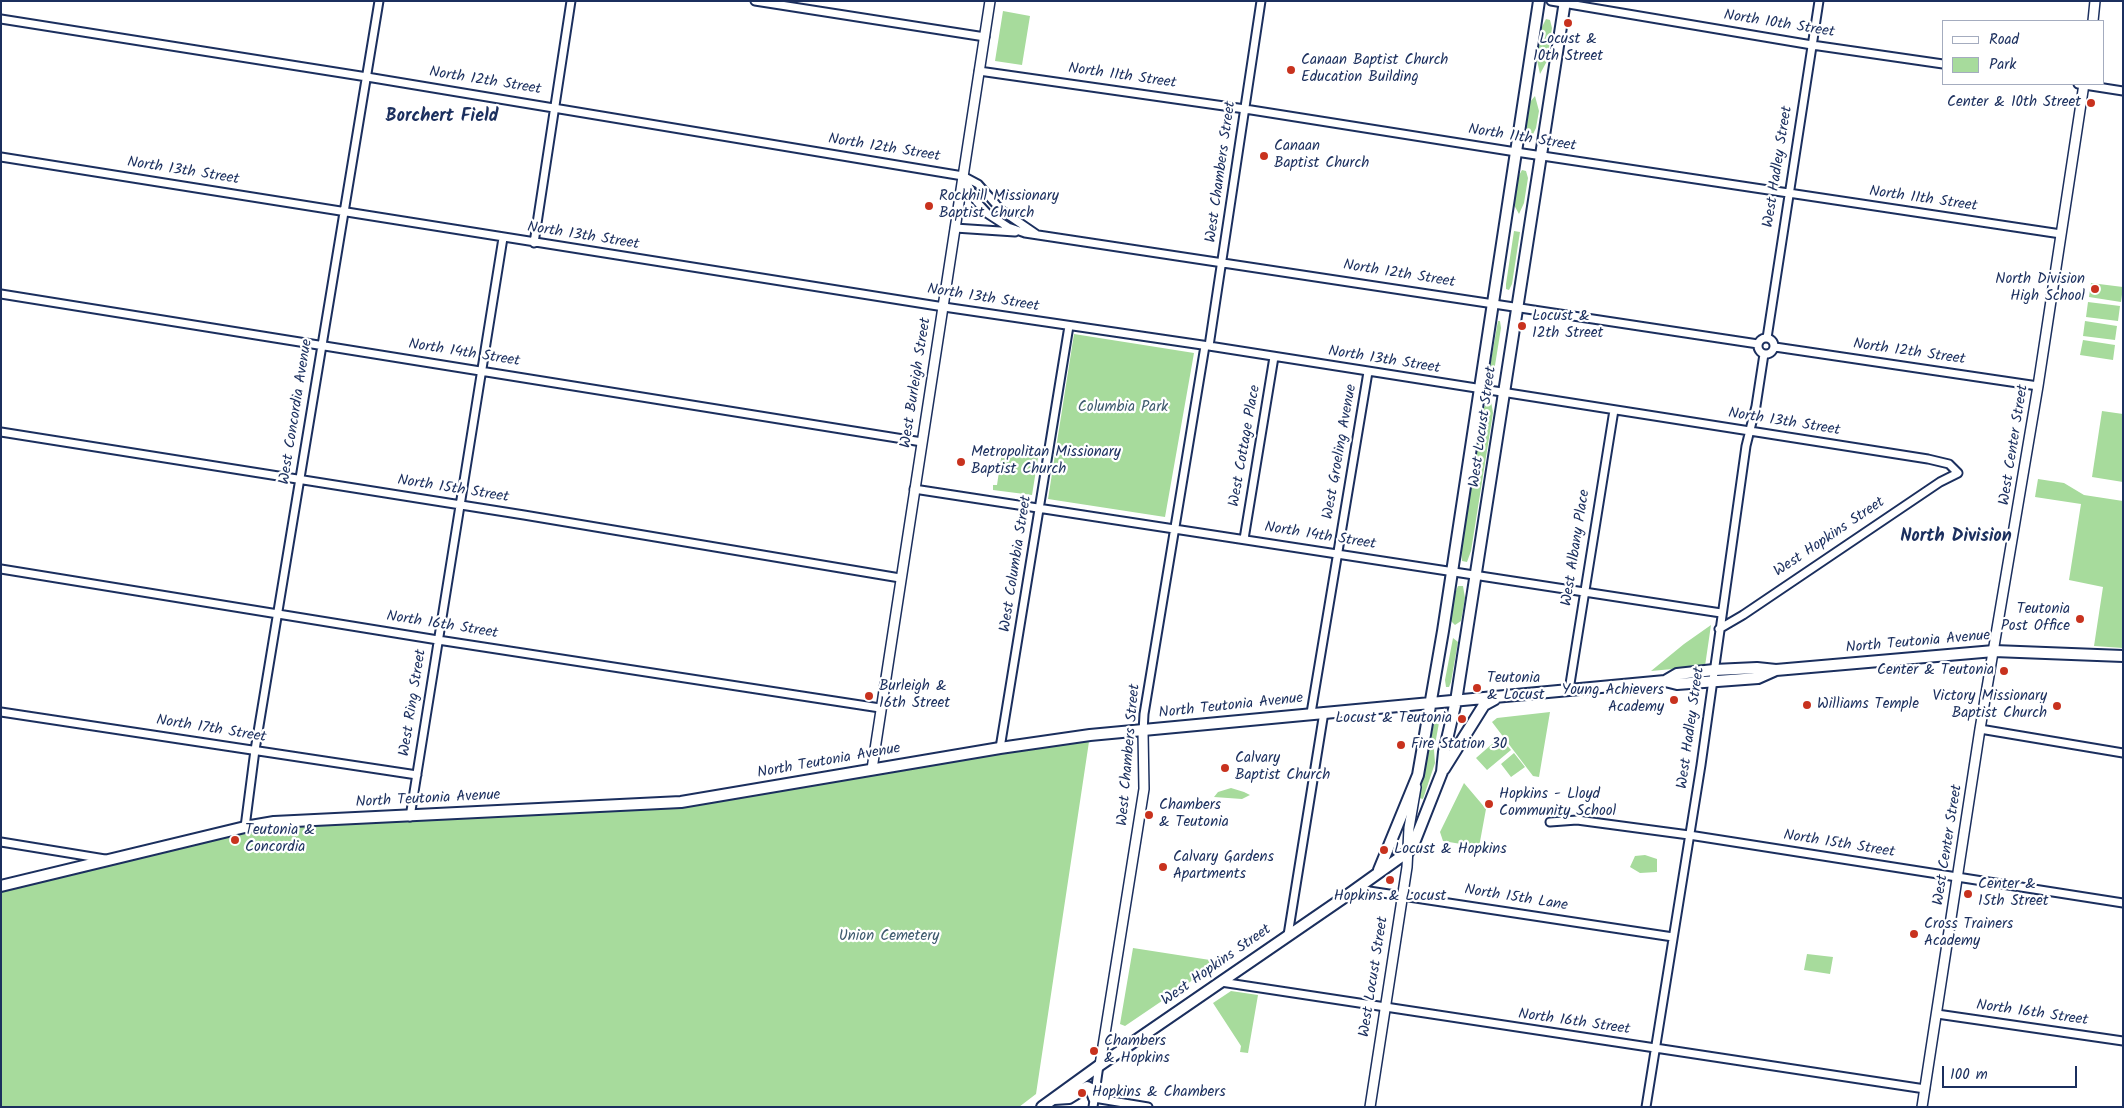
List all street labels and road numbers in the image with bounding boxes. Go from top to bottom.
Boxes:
street label: North 10th Street [1722,7,1836,43]
street label: North 11th Street [1067,60,1177,94]
street label: North 12th Street [428,64,542,100]
street label: West Chambers Street [1203,100,1241,244]
street label: West Hadley Street [1761,105,1797,229]
street label: North 11th Street [1467,122,1577,156]
street label: North 12th Street [827,131,941,167]
street label: North 13th Street [126,154,240,190]
street label: North 11th Street [1868,183,1978,217]
street label: North 13th Street [526,219,640,255]
street label: North 12th Street [1342,257,1456,293]
street label: North 13th Street [926,281,1040,317]
street label: West Burleigh Street [898,317,936,449]
street label: North 14th Street [407,336,521,372]
street label: North 12th Street [1852,336,1966,370]
street label: West Concordia Avenue [277,338,317,486]
street label: North 13th Street [1327,343,1441,379]
street label: West Locust Street [1467,365,1501,489]
street label: West Groeling Avenue [1320,383,1362,521]
street label: West Center Street [1997,383,2033,507]
street label: West Cottage Place [1226,384,1266,508]
street label: North 13th Street [1727,405,1841,441]
street label: North 15th Street [396,472,510,508]
street label: West Albany Place [1559,488,1595,608]
street label: West Hopkins Street [1771,494,1889,582]
street label: West Columbia Street [997,495,1037,633]
street label: North 14th Street [1263,519,1377,555]
street label: North 16th Street [385,608,499,644]
street label: North Teutonia Avenue [1845,628,1991,658]
street label: West Ring Street [397,648,431,758]
street label: West Hadley Street [1675,666,1709,790]
street label: West Chambers Street [1115,683,1145,827]
street label: North Teutonia Avenue [1158,690,1304,724]
street label: North 17th Street [155,712,267,748]
street label: North Teutonia Avenue [756,741,902,783]
street label: West Center Street [1931,783,1967,907]
street label: North Teutonia Avenue [355,787,501,813]
street label: North 15th Street [1782,827,1896,863]
street label: North 15th Lane [1463,882,1569,916]
street label: West Locust Street [1357,915,1393,1039]
street label: West Hopkins Street [1159,921,1275,1011]
street label: North 16th Street [1975,997,2089,1031]
street label: North 16th Street [1517,1006,1631,1040]

